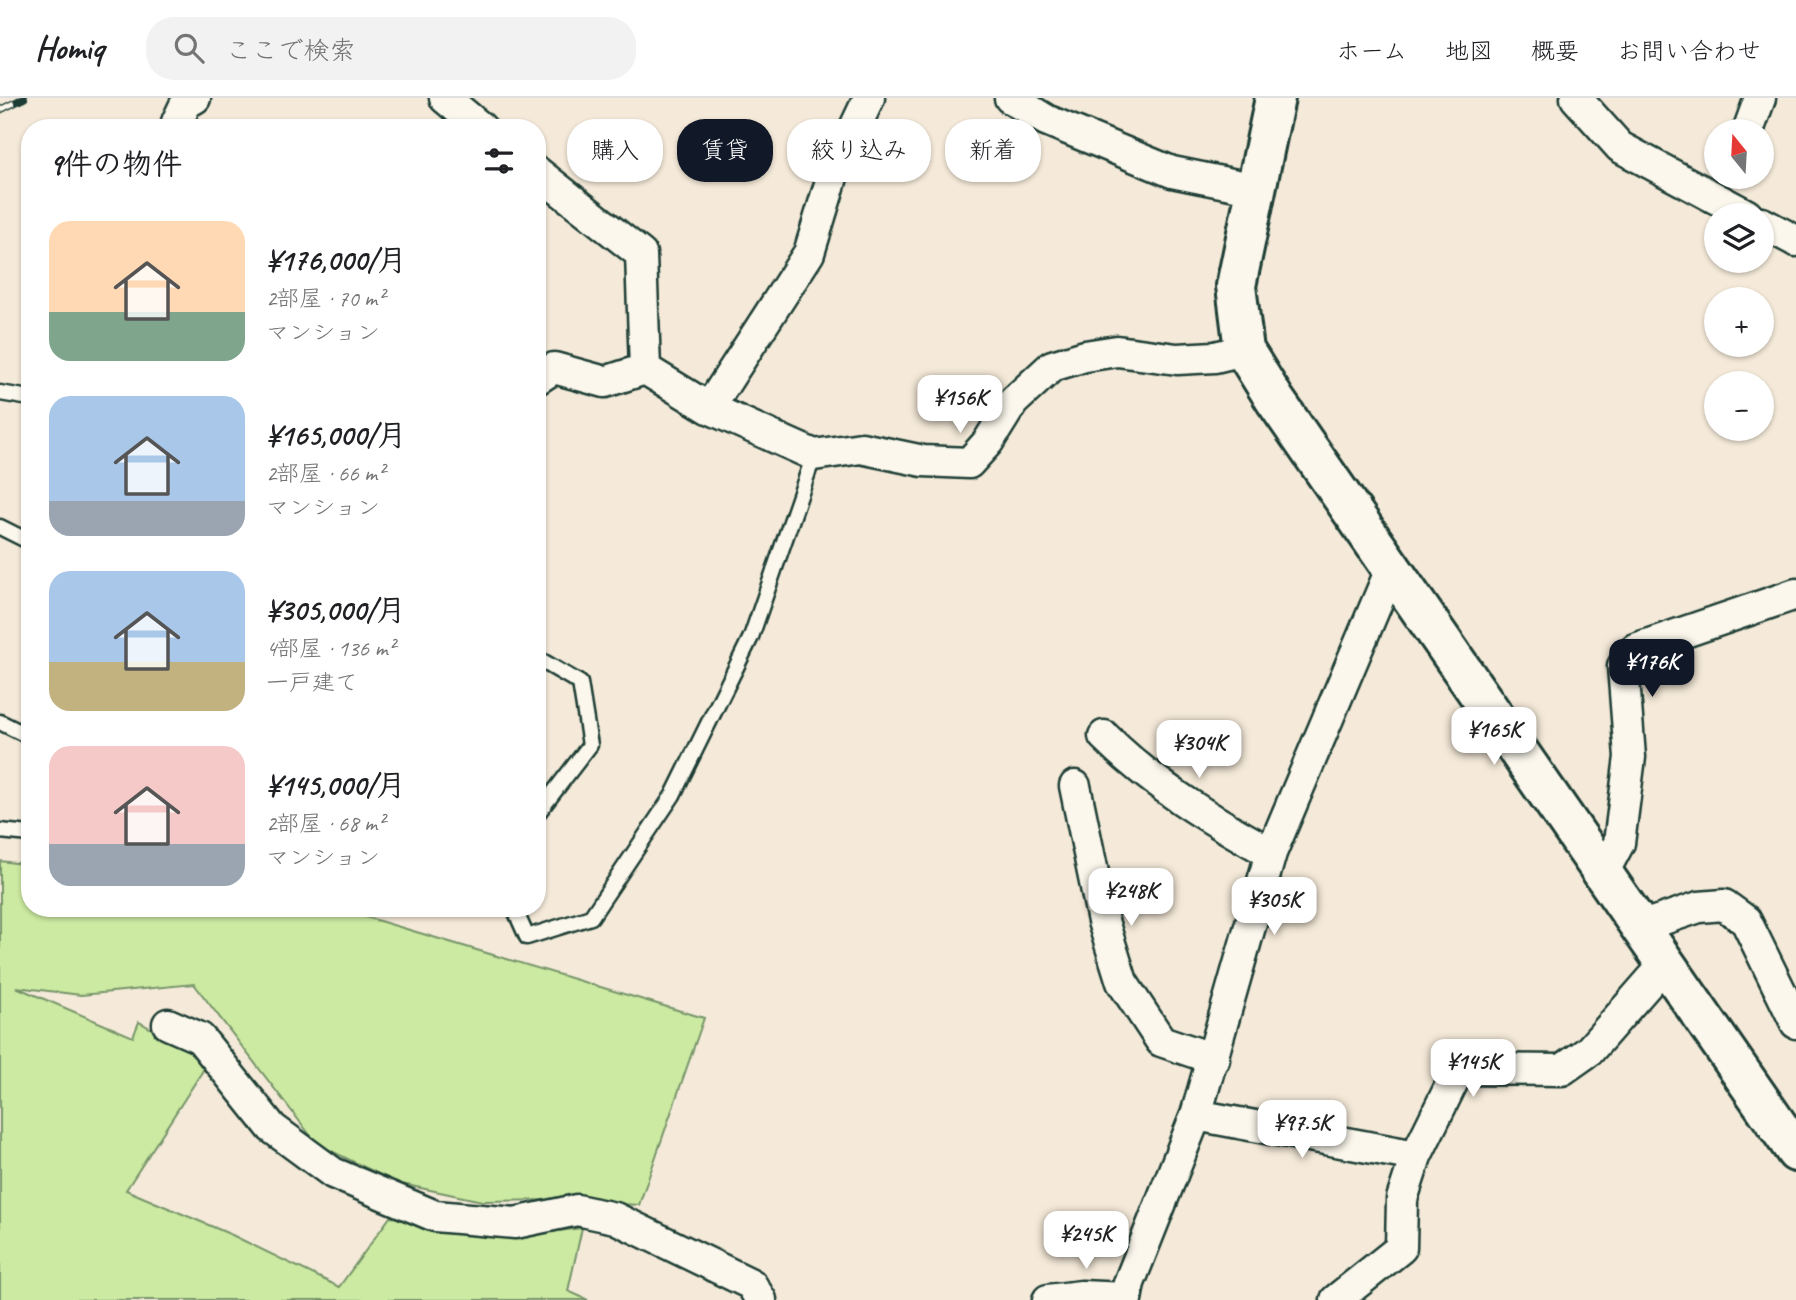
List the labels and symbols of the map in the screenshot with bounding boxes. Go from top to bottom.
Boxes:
north arrow [1704,119,1774,189]
pin: ¥156K [911,376,1009,435]
pin: ¥176K [1603,640,1701,699]
pin: ¥165K [1445,708,1543,767]
pin: ¥304K [1150,720,1248,780]
pin: ¥248K [1082,868,1180,928]
pin: ¥305K [1225,878,1323,937]
pin: ¥145K [1424,1040,1522,1099]
pin: ¥97.5K [1245,1100,1359,1160]
pin: ¥245K [1037,1212,1135,1271]

